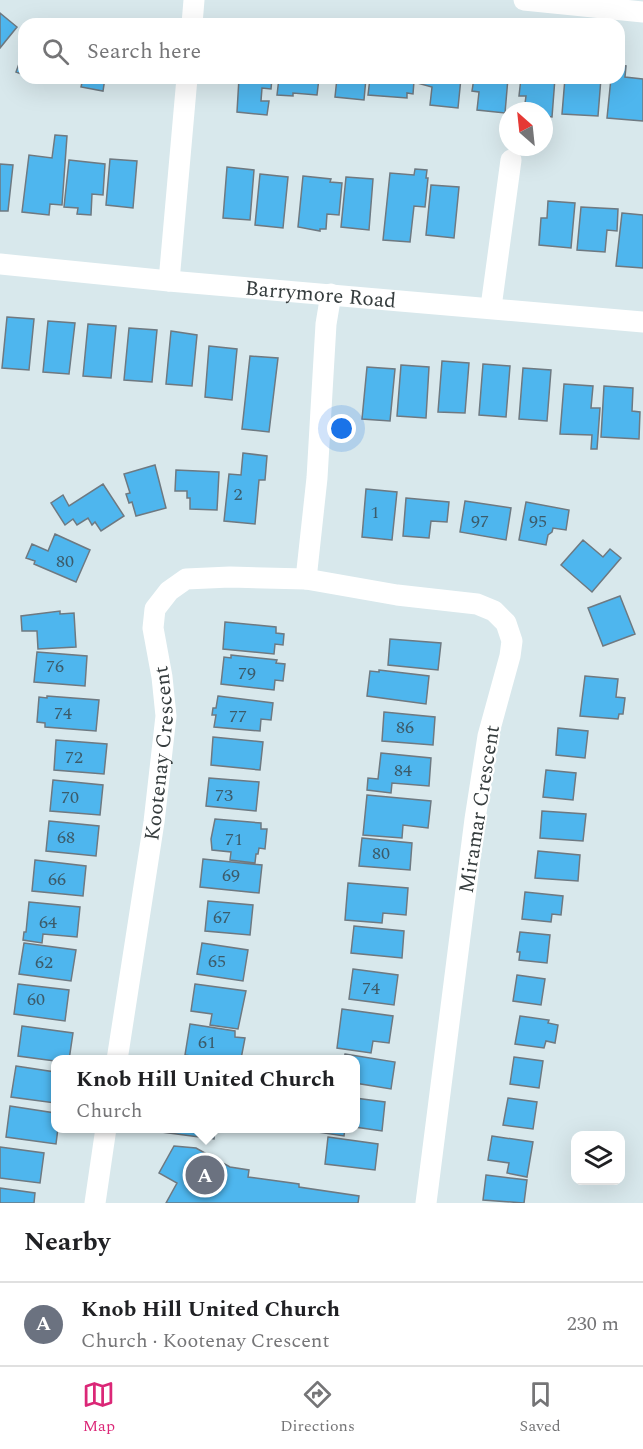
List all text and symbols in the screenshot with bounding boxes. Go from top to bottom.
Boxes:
search box [18,18,625,84]
icon: search [39,35,72,68]
text: Search here [87,35,201,68]
north arrow [499,102,553,156]
street label: Barrymore Road [244,273,397,318]
your location [327,414,356,443]
house number: 2 [234,481,243,508]
house number: 1 [371,499,380,526]
house number: 97 [471,508,489,535]
house number: 95 [529,508,547,535]
house number: 80 [56,548,74,575]
house number: 76 [46,653,64,680]
house number: 79 [238,660,256,687]
street label: Kootenay Crescent [136,663,183,843]
house number: 74 [54,700,72,727]
house number: 77 [229,703,247,730]
house number: 86 [396,714,414,741]
street label: Miramar Crescent [451,723,509,896]
house number: 72 [65,744,83,771]
house number: 84 [394,757,412,784]
house number: 73 [215,782,233,809]
house number: 70 [61,784,79,811]
house number: 68 [57,824,75,851]
house number: 71 [225,826,243,853]
house number: 80 [372,840,390,867]
house number: 69 [222,862,240,889]
house number: 66 [48,866,66,893]
house number: 67 [213,904,231,931]
house number: 64 [39,909,57,936]
house number: 65 [208,948,226,975]
house number: 62 [35,949,53,976]
house number: 74 [362,975,380,1002]
house number: 60 [27,986,45,1013]
house number: 61 [198,1029,216,1056]
popup [51,1055,360,1133]
text: Knob Hill United Church [76,1063,335,1096]
text: Church [76,1096,142,1126]
map controls [571,1131,625,1185]
button: layers [571,1131,625,1185]
pin: A [186,1152,224,1198]
text: Nearby [24,1222,110,1262]
text: Knob Hill United Church [81,1293,340,1326]
text: A [36,1309,51,1339]
text: 230 m [567,1309,619,1339]
text: Church · Kootenay Crescent [81,1326,330,1356]
tab: Map [82,1378,115,1438]
tab: Directions [280,1378,355,1438]
tab: Saved [520,1378,561,1438]

